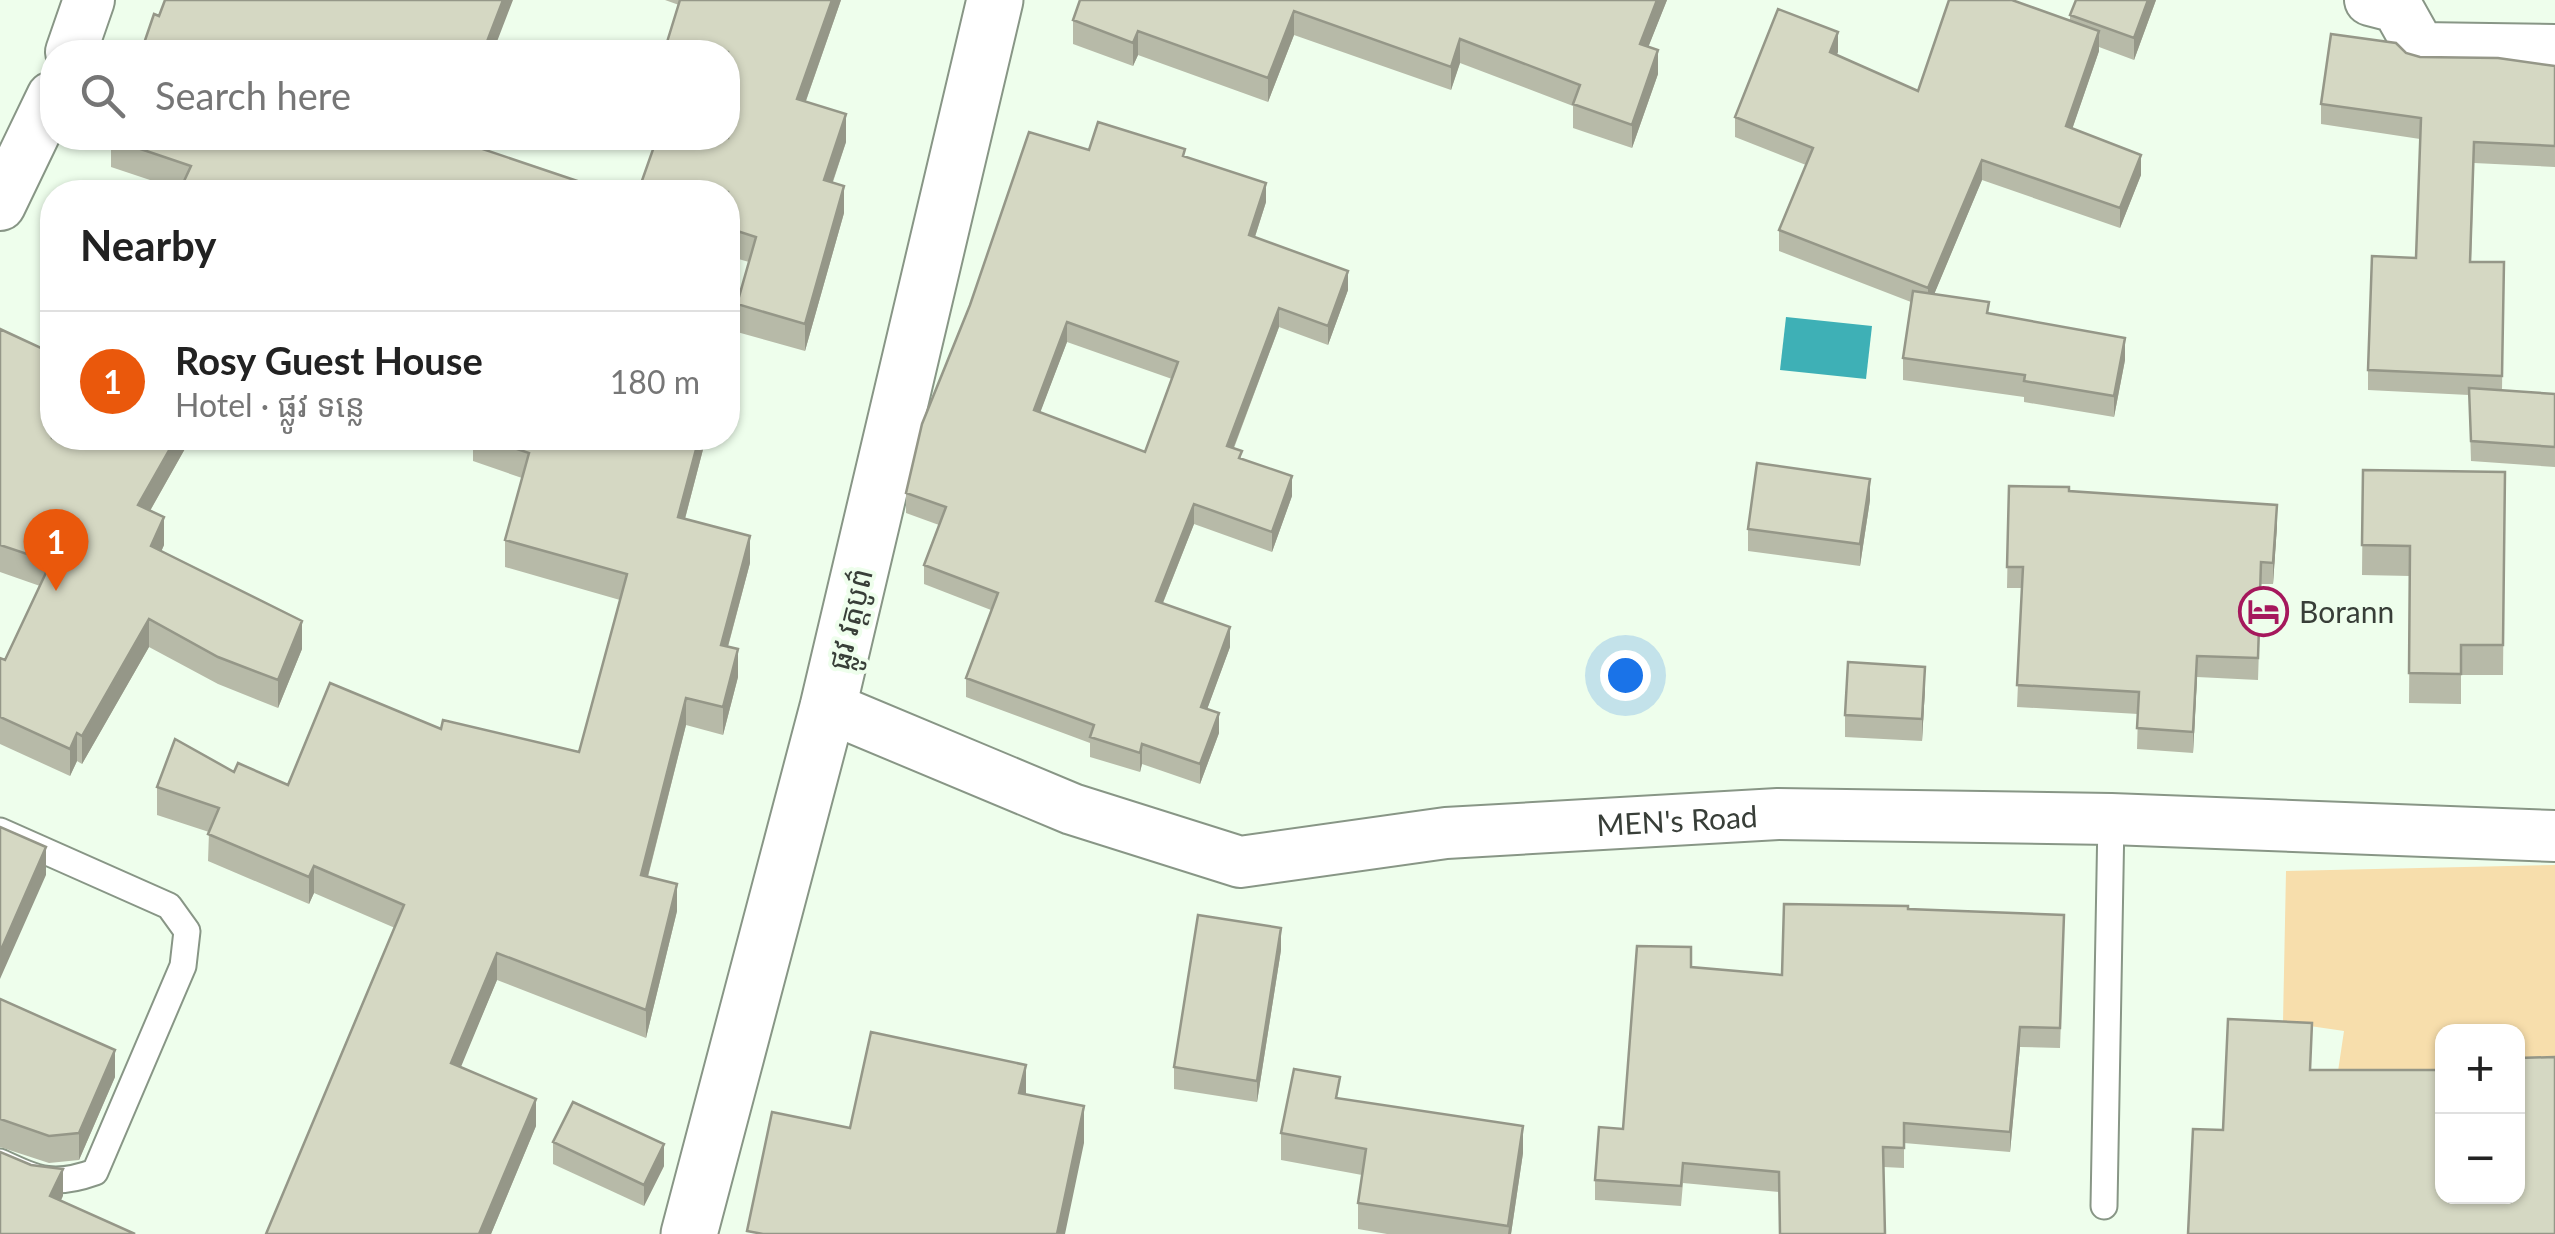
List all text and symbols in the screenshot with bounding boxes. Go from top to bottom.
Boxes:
search box [40,40,740,150]
icon: search [75,68,130,123]
text: Search here [155,72,351,118]
text: Nearby [80,220,217,270]
text: Rosy Guest House [175,337,483,383]
text: 1 [103,362,122,401]
text: 180 m [610,362,700,401]
text: Hotel · ផ្លូវ ទន្លេ [175,385,365,424]
pin: 1 [23,508,88,591]
street label: ផ្លូវ វត្តបូព៌ [819,564,889,676]
hotel icon: Borann [2238,585,2290,637]
place label: Borann [2299,593,2394,629]
your location [1600,650,1651,701]
street label: MEN's Road [1595,797,1758,842]
map controls [2435,1024,2525,1204]
button: + [2435,1024,2525,1114]
button: − [2435,1114,2525,1204]

